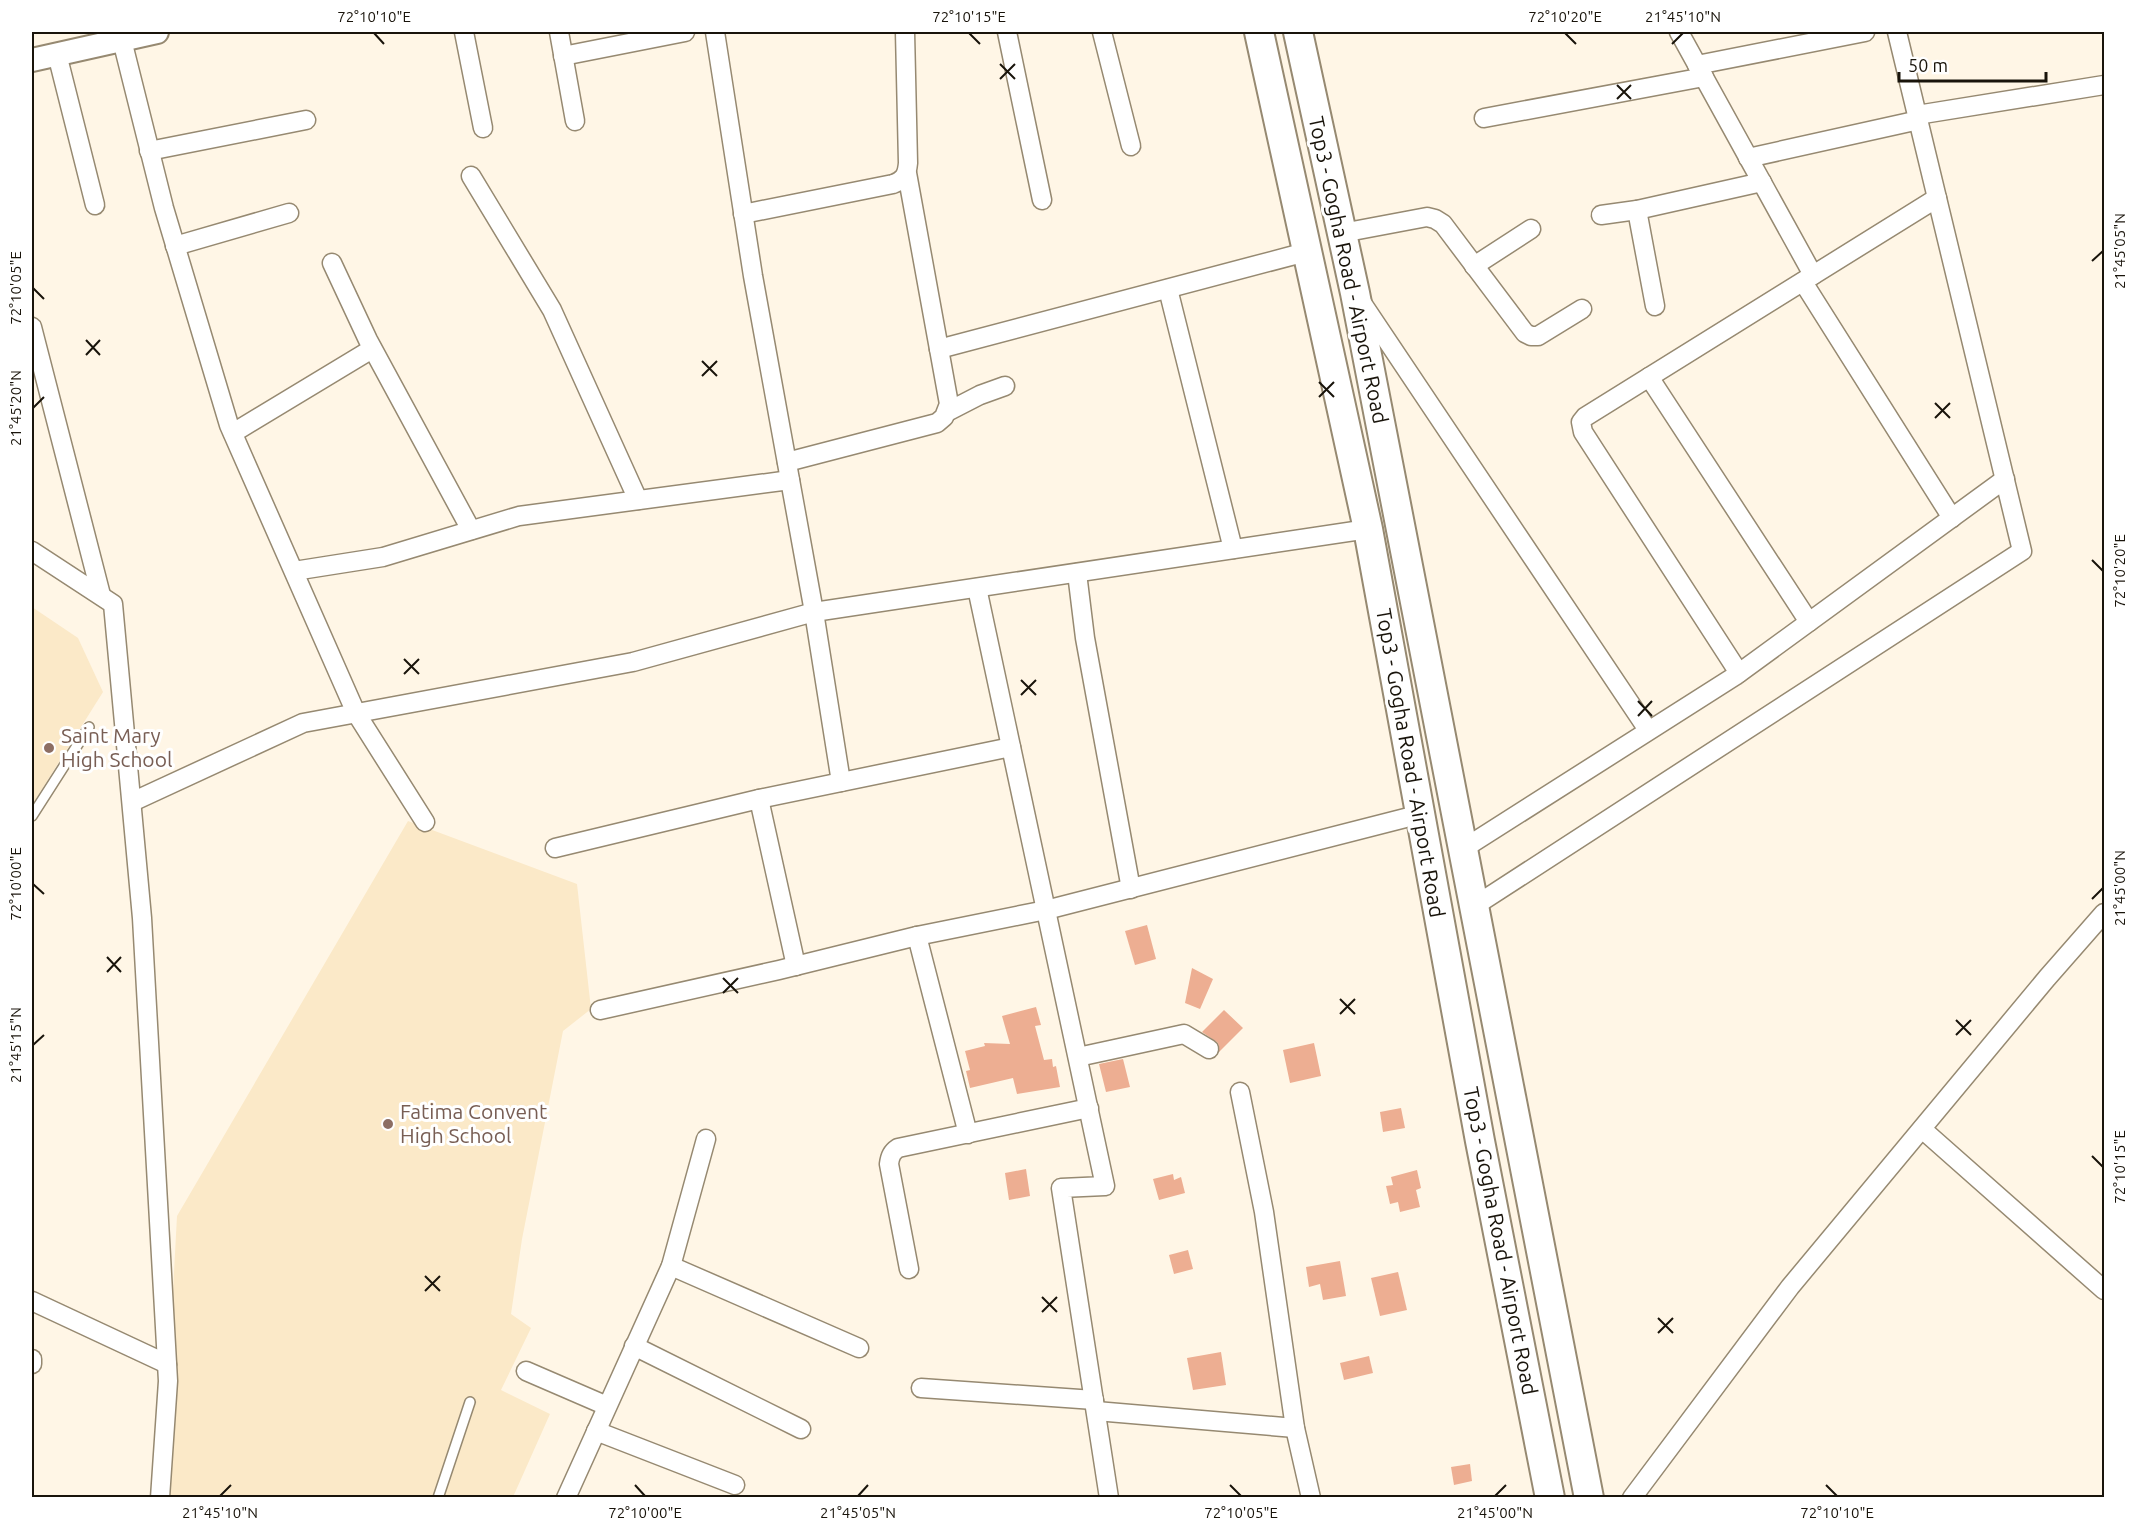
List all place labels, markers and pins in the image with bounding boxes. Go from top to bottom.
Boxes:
place label: Saint Mary High School [61,723,172,771]
marker: Saint Mary High School [42,741,56,755]
place label: Fatima Convent High School [400,1099,547,1147]
marker: Fatima Convent High School [381,1117,395,1131]

